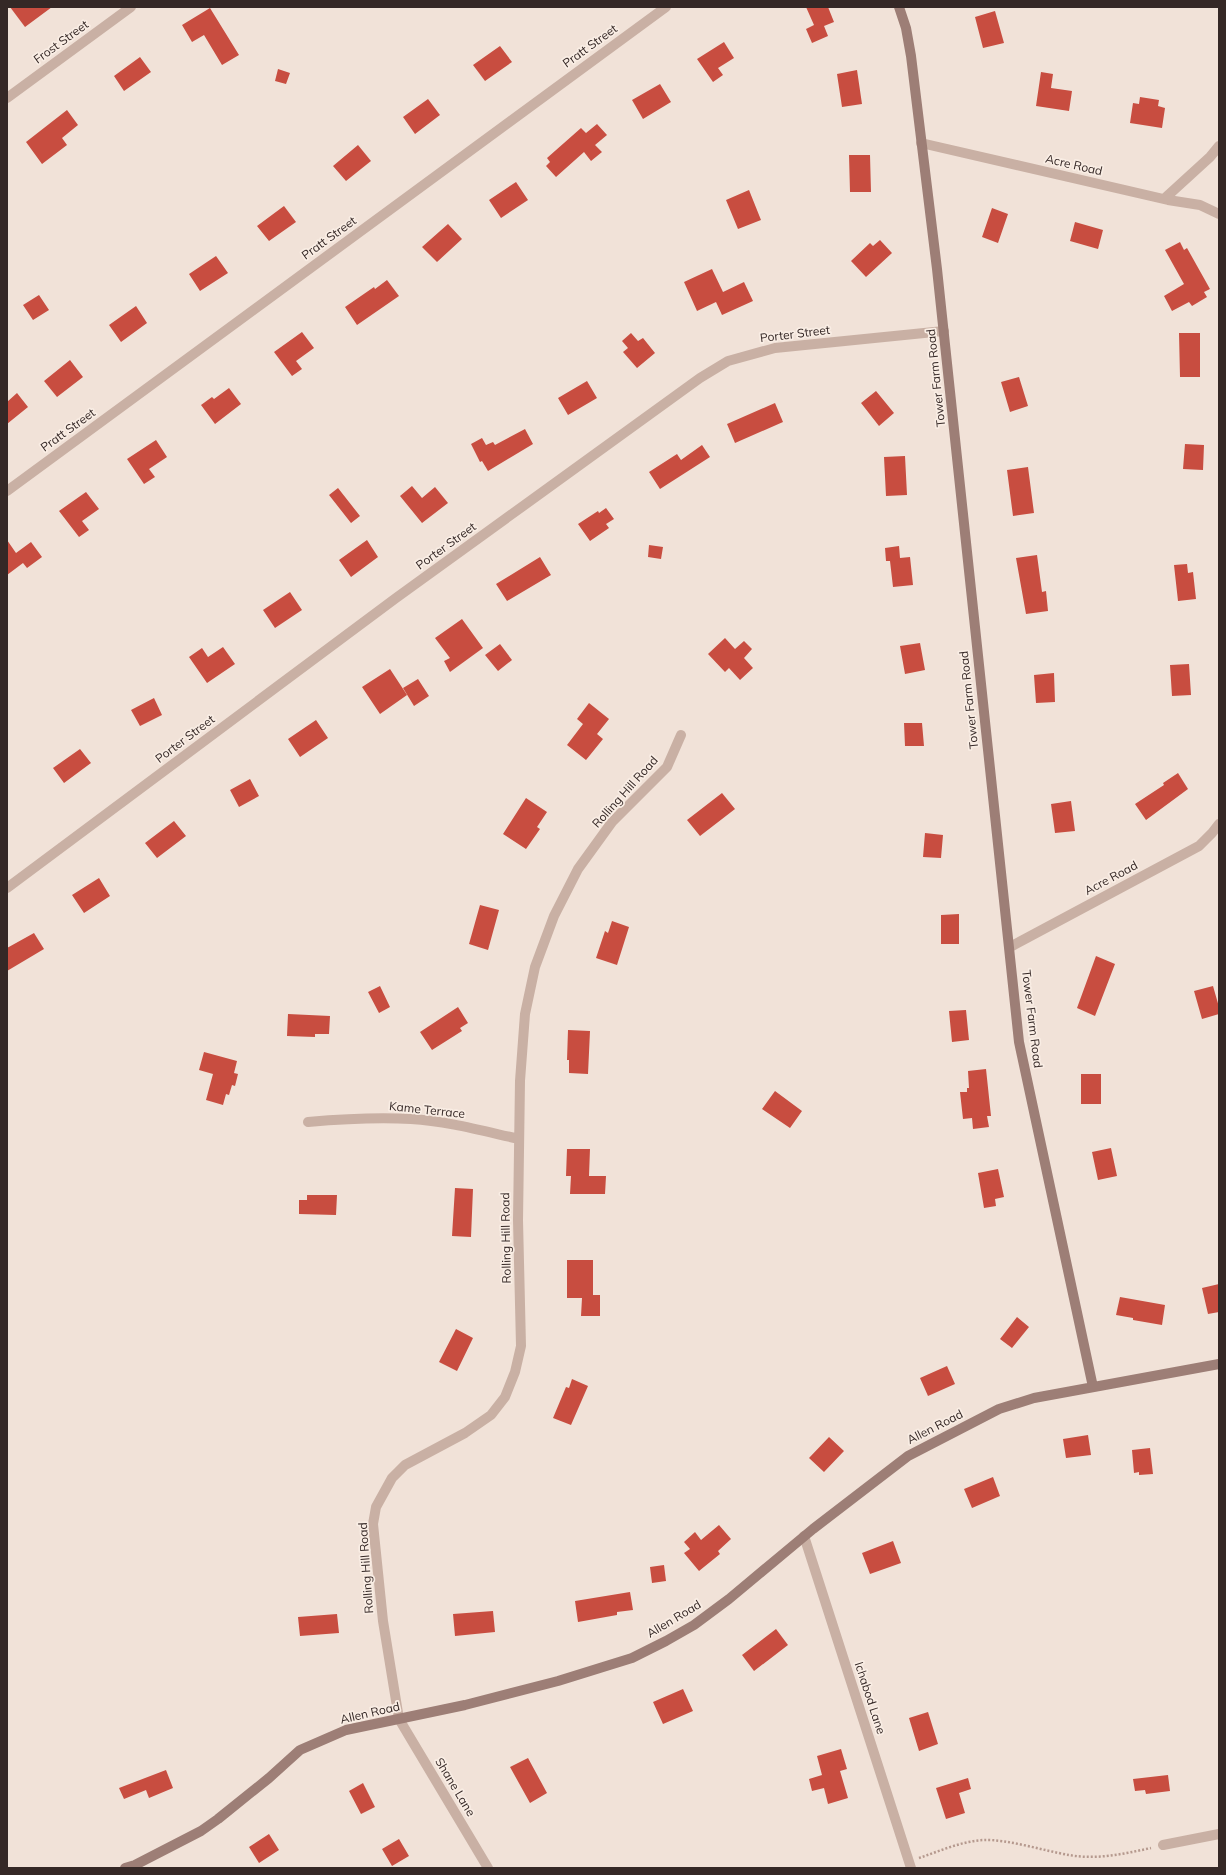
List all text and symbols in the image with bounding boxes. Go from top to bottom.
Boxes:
street label: Frost Street [30,17,91,67]
street label: Pratt Street [560,21,620,70]
street label: Acre Road [1044,151,1104,178]
street label: Pratt Street [299,213,359,262]
street label: Porter Street [759,322,831,345]
street label: Tower Farm Road [923,328,948,428]
street label: Pratt Street [38,405,98,454]
street label: Porter Street [413,519,479,572]
street label: Tower Farm Road [956,650,981,750]
street label: Porter Street [152,711,217,766]
street label: Rolling Hill Road [589,753,661,831]
street label: Acre Road [1082,857,1140,898]
street label: Tower Farm Road [1019,969,1046,1069]
street label: Kame Terrace [388,1098,466,1121]
street label: Rolling Hill Road [497,1192,514,1284]
street label: Allen Road [904,1406,965,1447]
street label: Rolling Hill Road [355,1522,376,1614]
street label: Allen Road [644,1597,704,1641]
street label: Ichabod Lane [852,1660,889,1736]
street label: Allen Road [339,1698,401,1727]
street label: Shane Lane [432,1755,479,1819]

